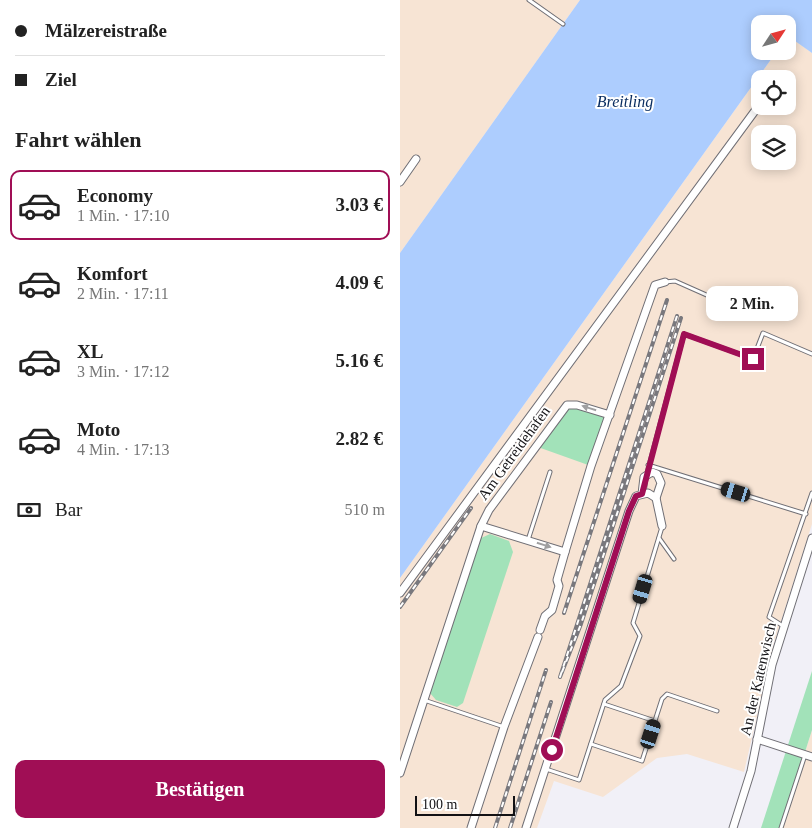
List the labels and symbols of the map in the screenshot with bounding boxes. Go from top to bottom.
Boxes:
north arrow [751,15,796,60]
water label: Breitling [597,93,653,111]
callout: 2 Min. [707,286,799,322]
route end [742,348,764,370]
street label: Am Getreidehafen [475,403,553,503]
one-way arrow [581,404,596,412]
car [719,480,752,504]
one-way arrow [537,541,552,549]
car [631,572,654,606]
street label: An der Katenwisch [737,620,779,737]
car [639,717,662,751]
route start [541,739,563,761]
scale bar [415,793,515,816]

